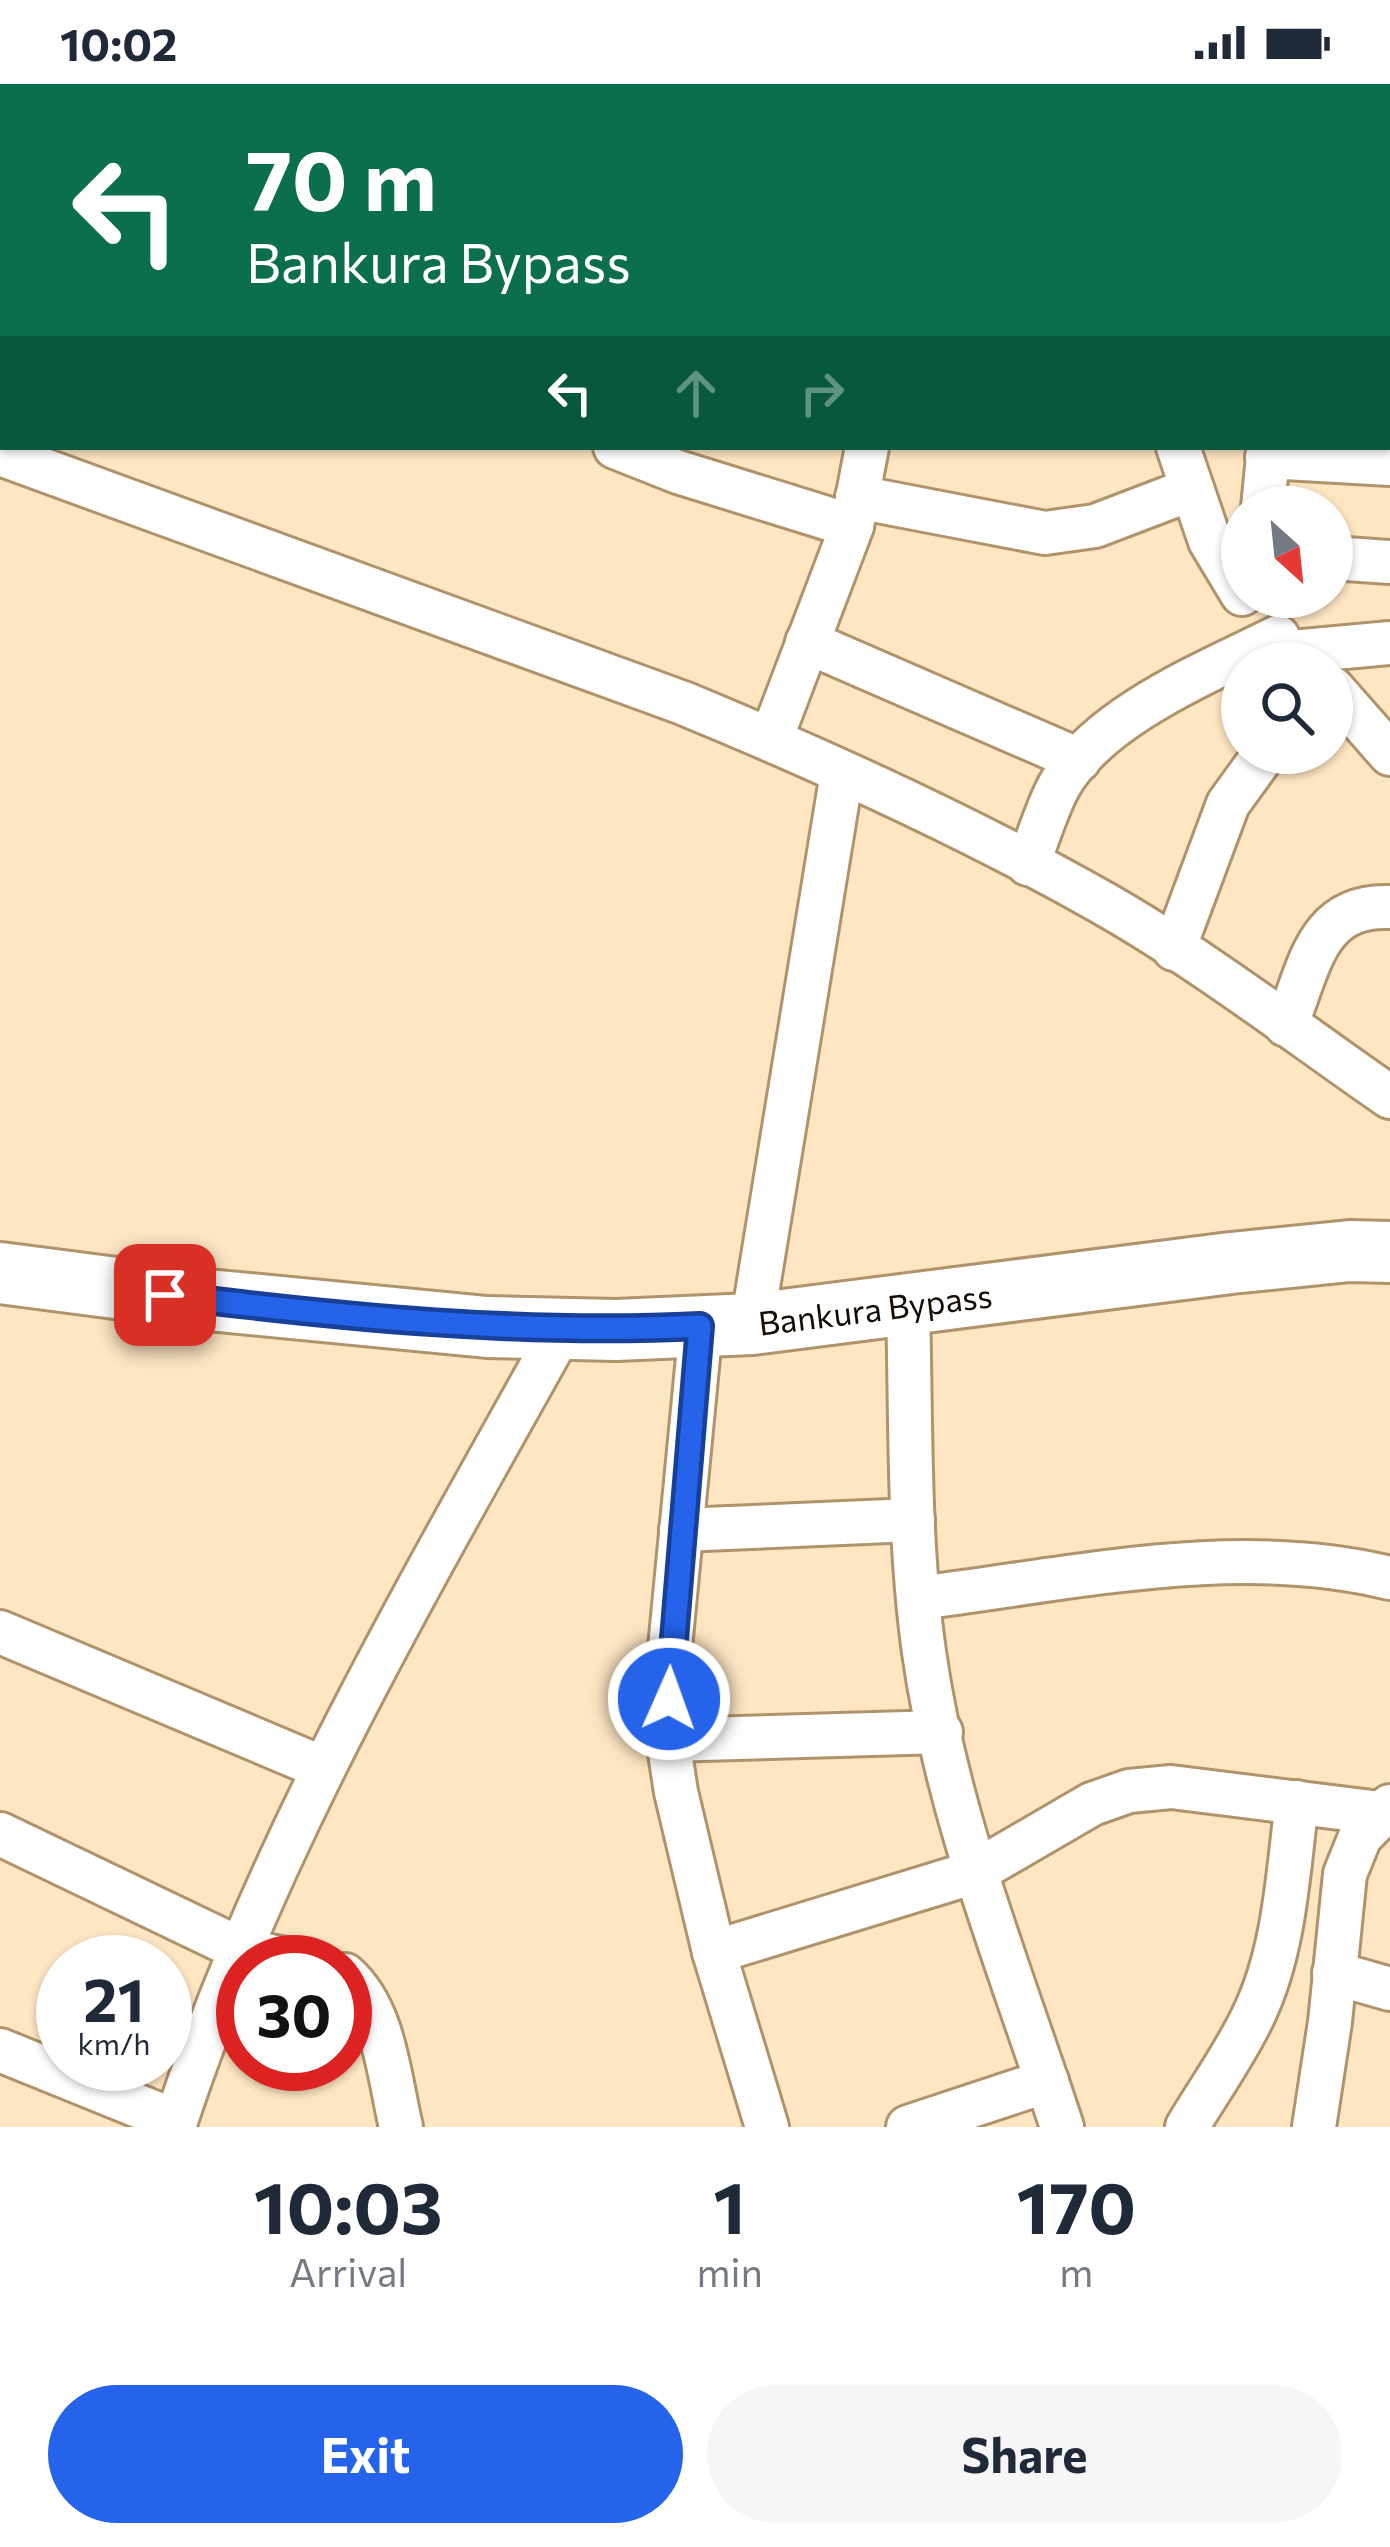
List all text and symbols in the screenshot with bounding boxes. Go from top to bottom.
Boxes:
text: 10:02 [60,15,177,70]
text: 70 m [246,126,437,228]
icon: left [48,132,204,288]
text: Bankura Bypass [246,228,631,294]
icon: left [537,360,603,426]
icon: ahead [663,360,729,426]
icon: right [789,360,855,426]
north arrow [1221,486,1353,618]
map controls [1221,486,1353,774]
button: search [1221,642,1353,774]
pin [114,1244,216,1346]
icon: arrive [132,1262,198,1328]
street label: Bankura Bypass [756,1273,994,1343]
position arrow [606,1636,732,1762]
speed limit sign: 30 [216,1935,372,2091]
text: 21 [83,1961,145,2034]
text: km/h [78,2024,150,2061]
text: 10:03 [254,2161,443,2249]
text: 1 [713,2161,746,2249]
text: 170 [1017,2161,1136,2249]
text: Arrival [289,2247,407,2295]
text: min [696,2247,763,2295]
text: m [1059,2247,1093,2295]
button: Exit [48,2385,683,2523]
button: Share [707,2385,1342,2523]

